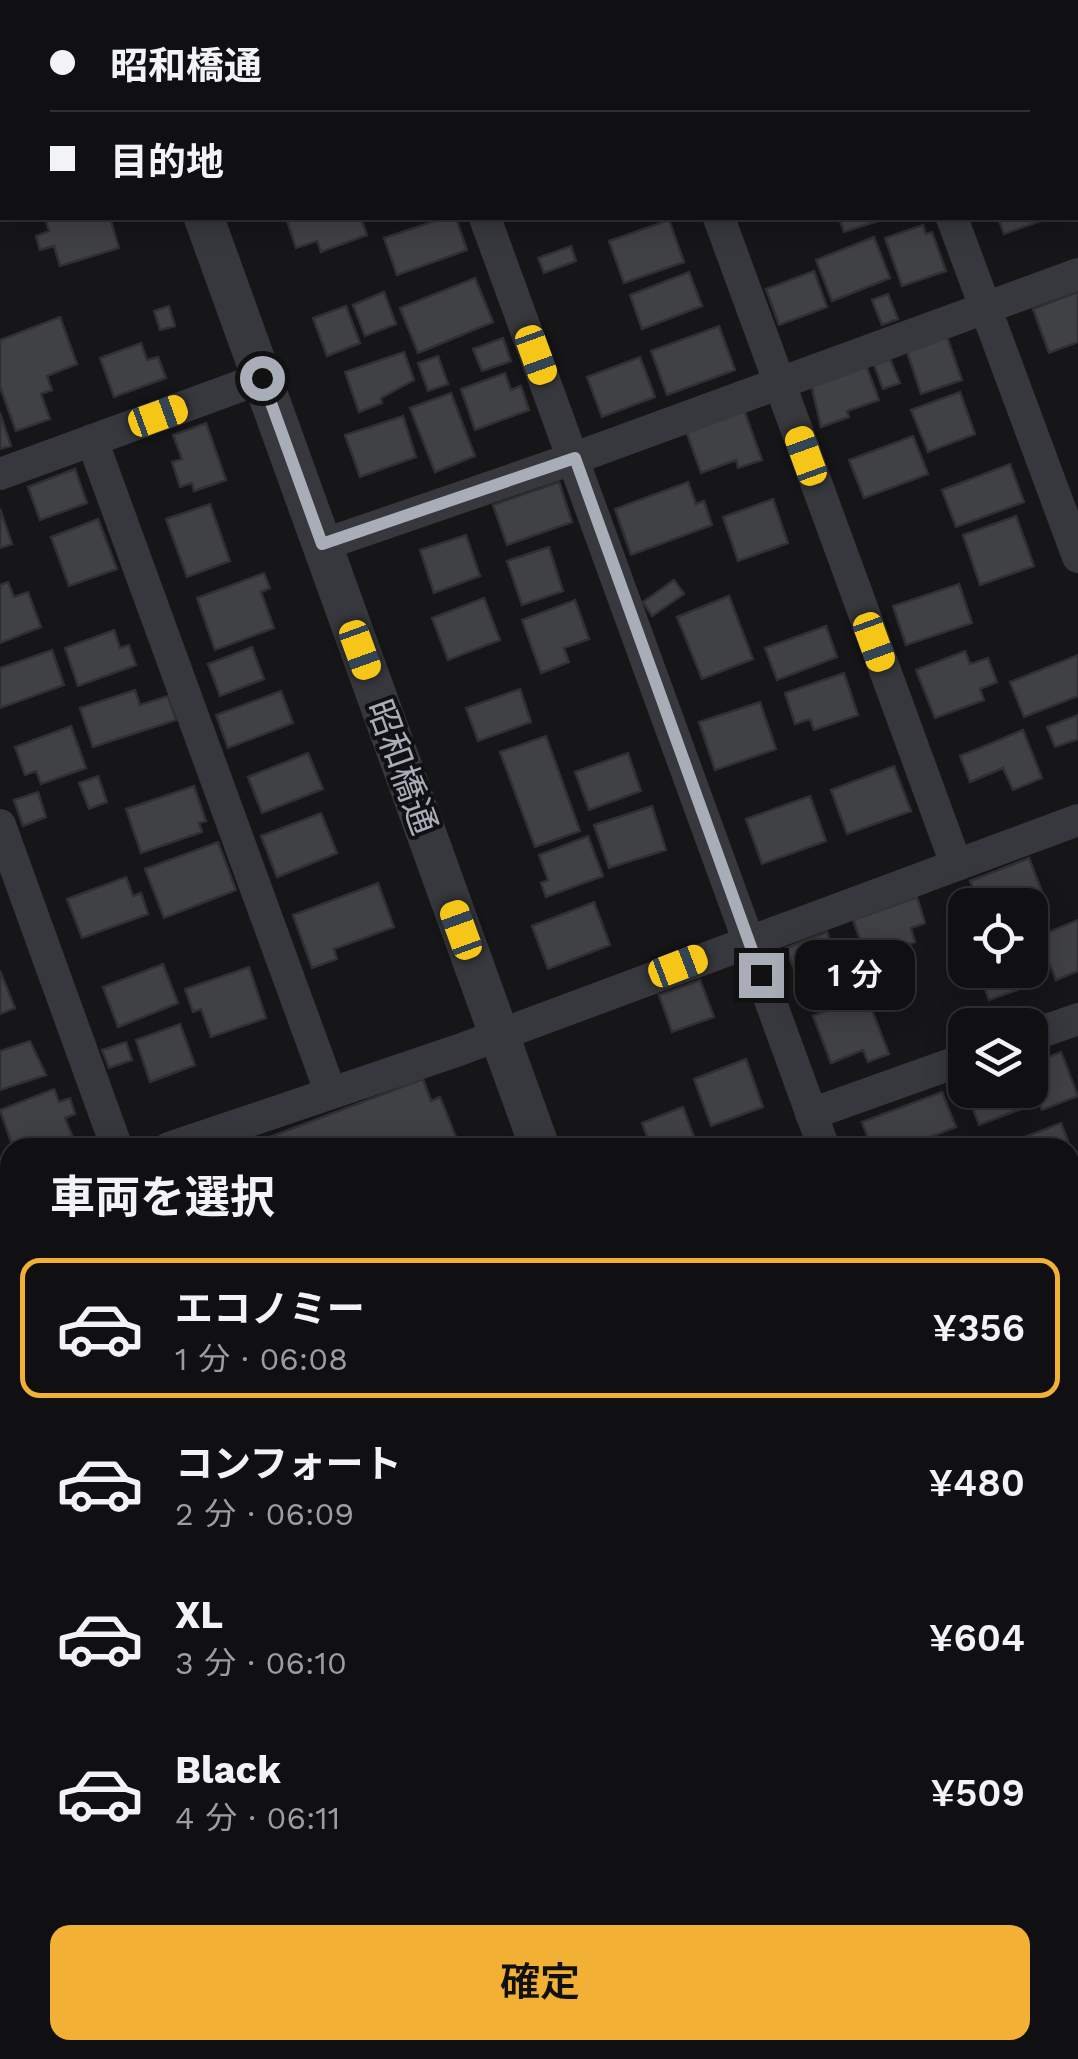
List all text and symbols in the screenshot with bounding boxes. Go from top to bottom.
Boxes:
text: 昭和橋通 [110,44,262,88]
text: 目的地 [110,140,224,184]
car [512,322,560,388]
route start [240,356,285,401]
car [125,392,191,440]
car [782,423,830,489]
car [850,609,898,675]
car [336,617,384,683]
street label: 昭和橋通 [358,694,446,840]
map controls [948,888,1048,1108]
button: locate [948,888,1048,988]
car [437,897,485,963]
callout: 1 分 [796,940,916,1010]
car [645,941,711,991]
route end [739,953,784,998]
text: 1 分 [827,956,883,994]
button: layers [948,1008,1048,1108]
text: 車両を選択 [50,1171,275,1224]
icon: car [55,1283,145,1373]
text: エコノミー [175,1287,365,1331]
text: ¥356 [933,1306,1025,1350]
text: 1 分 · 06:08 [175,1340,348,1378]
icon: car [55,1438,145,1528]
text: コンフォート [175,1442,402,1486]
text: ¥480 [928,1461,1025,1505]
text: 2 分 · 06:09 [175,1495,354,1533]
icon: car [55,1593,145,1683]
text: XL [175,1593,223,1637]
text: ¥604 [929,1616,1025,1660]
text: 3 分 · 06:10 [175,1644,347,1682]
icon: car [55,1748,145,1838]
text: Black [175,1748,281,1792]
text: ¥509 [931,1771,1025,1815]
text: 4 分 · 06:11 [175,1799,340,1837]
button: 確定 [50,1925,1030,2040]

